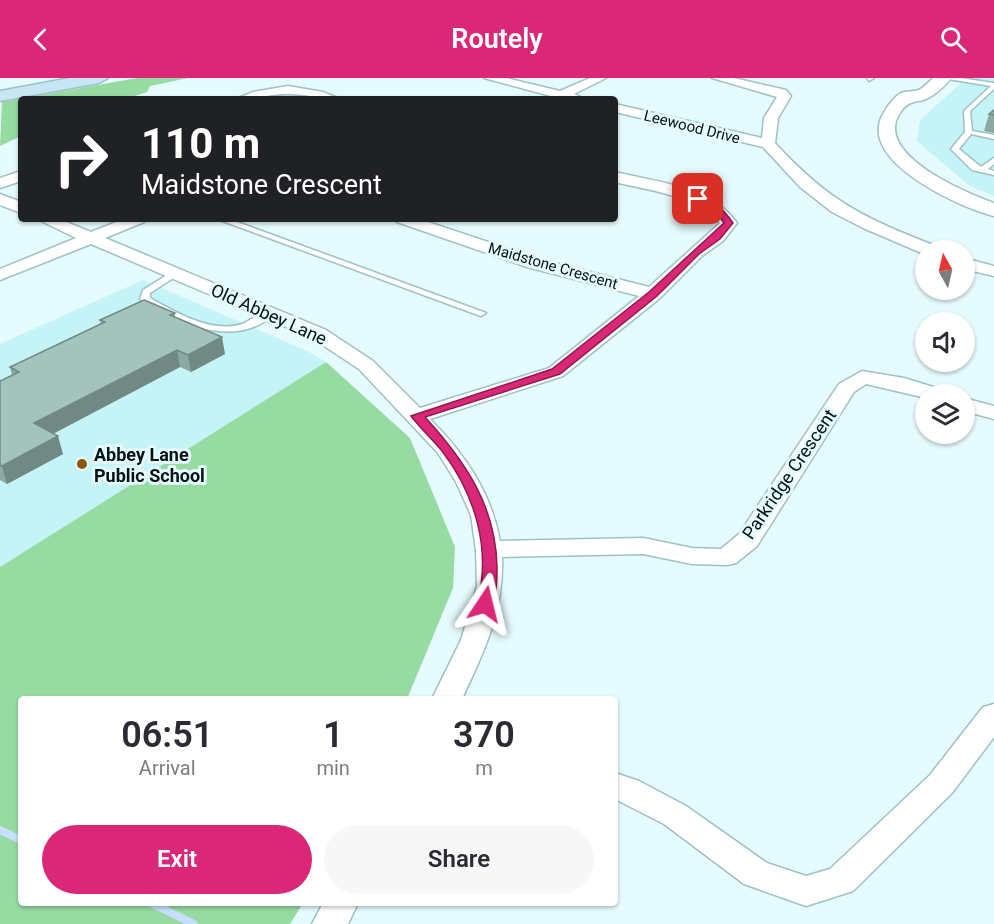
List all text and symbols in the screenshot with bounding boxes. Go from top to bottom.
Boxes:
icon: back [24,23,57,56]
text: Routely [451,23,543,55]
icon: search [937,23,970,56]
street label: Leewood Drive [642,106,742,148]
text: 110 m [141,119,260,168]
icon: right [42,120,120,198]
text: Maidstone Crescent [141,169,382,201]
pin [672,173,723,224]
icon: arrive [681,182,714,215]
street label: Maidstone Crescent [486,239,620,293]
north arrow [915,240,975,300]
map controls [915,240,975,444]
street label: Old Abbey Lane [208,279,330,349]
button: sound [915,312,975,372]
button: layers [915,384,975,444]
street label: Parkridge Crescent [738,405,840,543]
place label: Abbey Lane Public School [94,444,205,486]
marker: Abbey Lane Public School [75,457,89,471]
position arrow [453,572,517,636]
text: 06:51 [121,714,213,756]
text: 1 [323,714,343,756]
text: 370 [453,714,515,756]
text: Arrival [139,756,196,780]
text: min [316,756,350,780]
text: m [475,756,493,780]
button: Exit [42,825,312,894]
button: Share [324,825,594,894]

